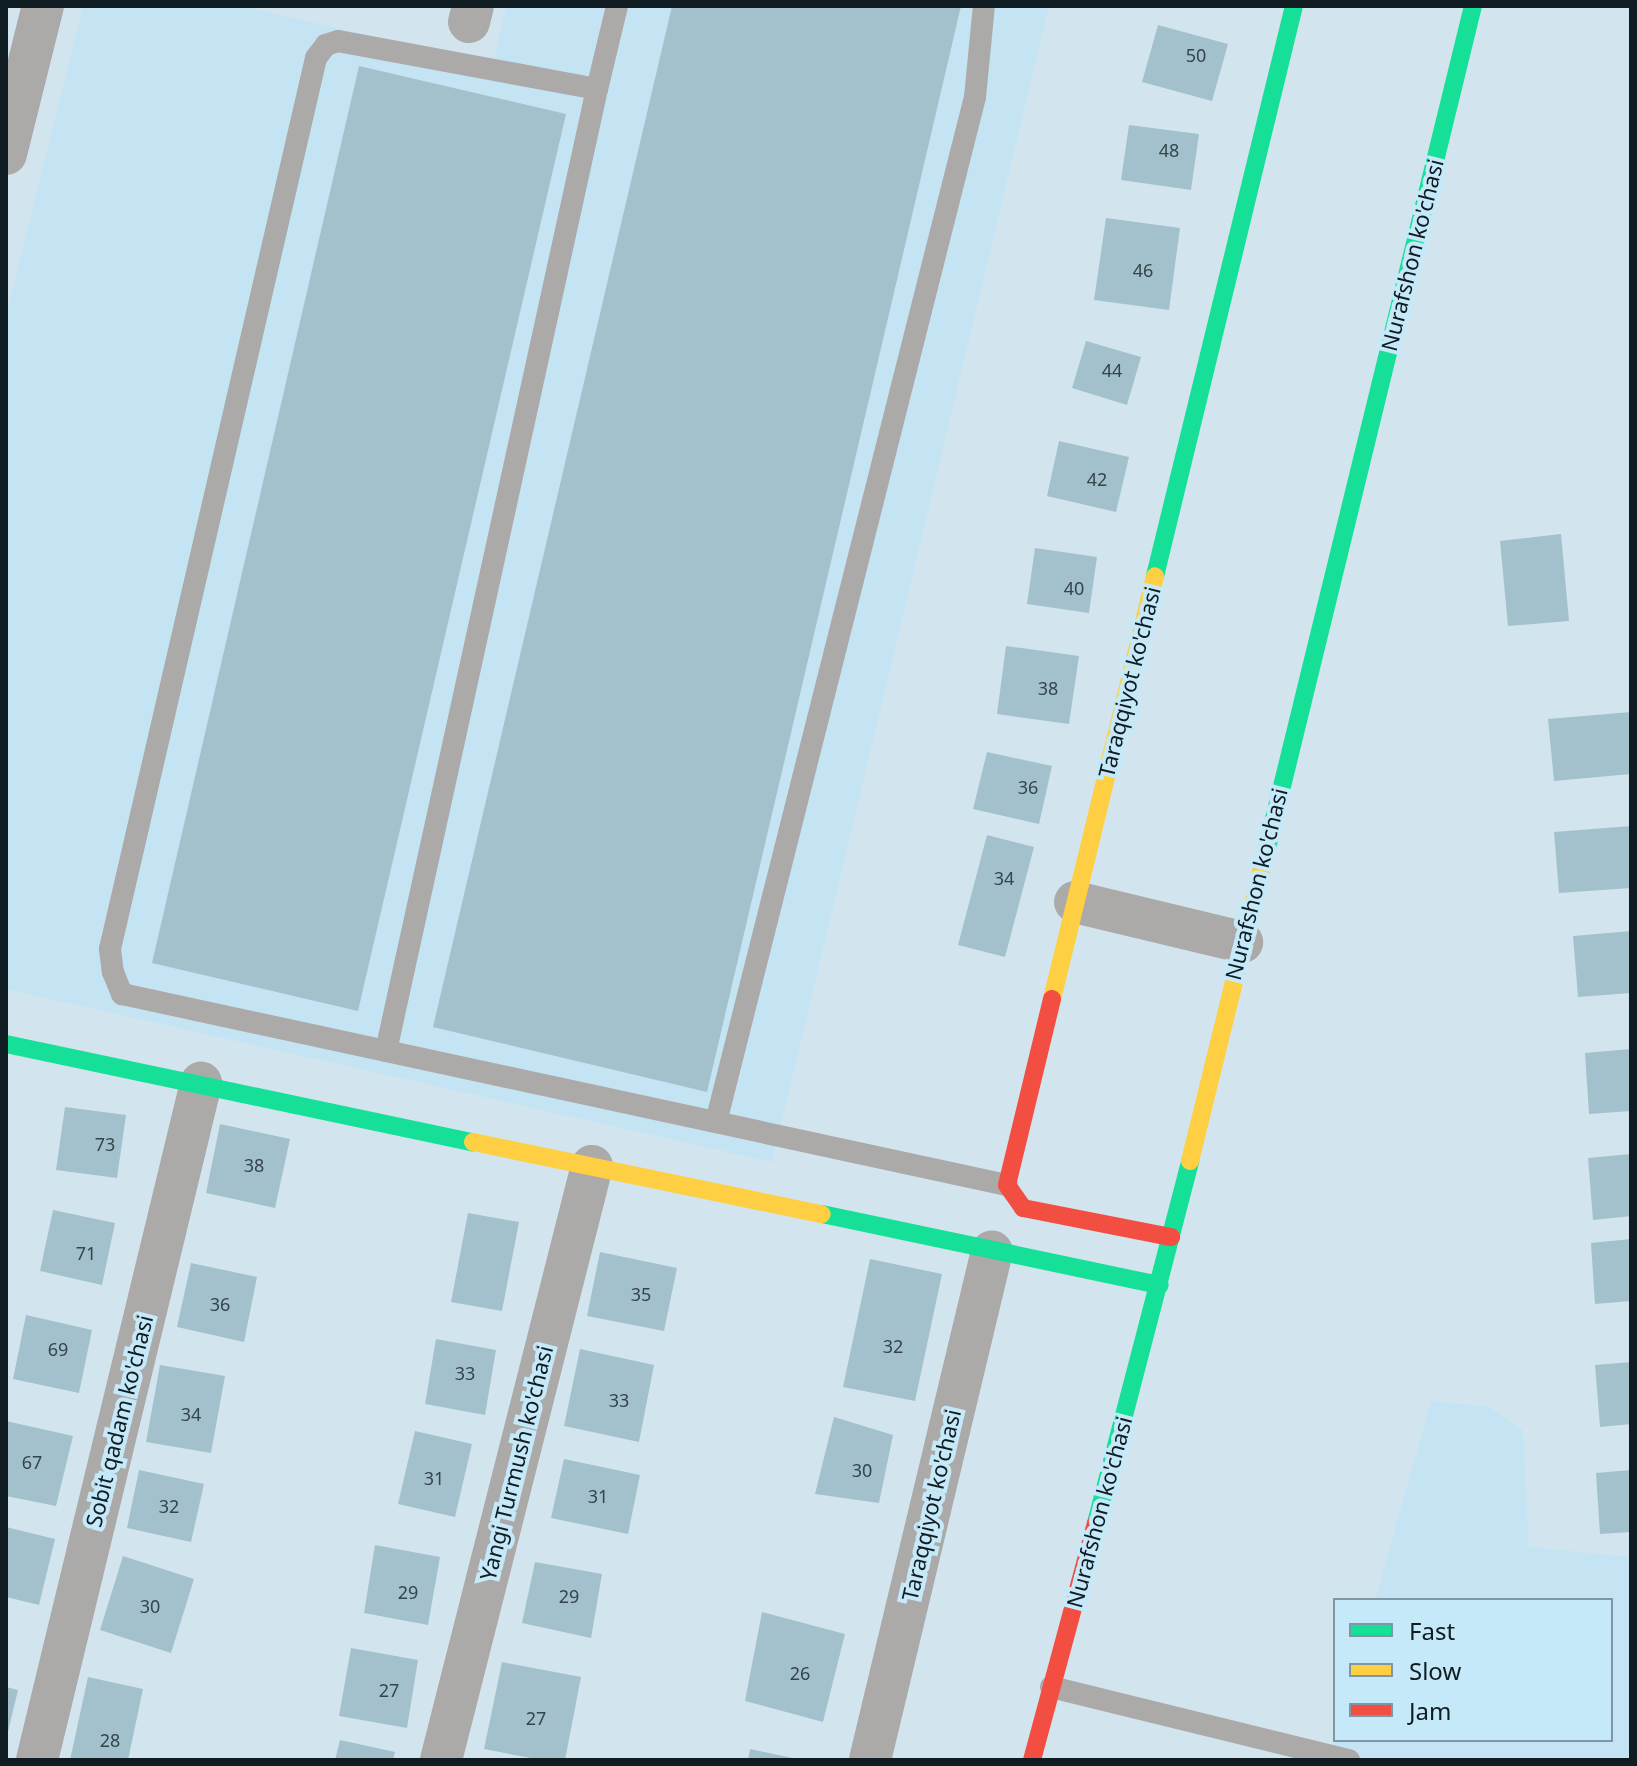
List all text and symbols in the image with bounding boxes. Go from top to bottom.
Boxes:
house number: 50 [1186,44,1206,66]
house number: 48 [1159,139,1179,161]
street label: Nurafshon ko'chasi [1375,156,1449,354]
house number: 46 [1133,259,1153,281]
house number: 44 [1102,359,1122,381]
house number: 42 [1087,468,1107,490]
house number: 40 [1064,577,1084,599]
street label: Taraqqiyot ko'chasi [1092,584,1166,780]
house number: 38 [1038,677,1058,699]
house number: 36 [1018,776,1038,798]
street label: Nurafshon ko'chasi [1219,785,1293,983]
house number: 34 [994,867,1014,889]
house number: 73 [95,1133,115,1155]
house number: 38 [244,1154,264,1176]
house number: 71 [76,1242,96,1264]
house number: 35 [631,1283,651,1305]
house number: 36 [210,1293,230,1315]
street label: Sobit qadam ko'chasi [80,1312,158,1530]
house number: 32 [883,1335,903,1357]
house number: 69 [48,1338,68,1360]
street label: Yangi Turmush ko'chasi [474,1343,558,1583]
house number: 33 [455,1362,475,1384]
house number: 33 [609,1389,629,1411]
house number: 34 [181,1403,201,1425]
street label: Taraqqiyot ko'chasi [896,1407,966,1603]
street label: Nurafshon ko'chasi [1061,1414,1137,1610]
house number: 67 [22,1451,42,1473]
house number: 30 [852,1459,872,1481]
house number: 31 [424,1467,444,1489]
house number: 31 [588,1485,608,1507]
house number: 32 [159,1495,179,1517]
house number: 29 [398,1581,418,1603]
house number: 29 [559,1585,579,1607]
house number: 30 [140,1595,160,1617]
legend [1333,1598,1613,1742]
text: Fast [1409,1614,1455,1647]
text: Slow [1409,1654,1461,1687]
house number: 26 [790,1662,810,1684]
house number: 27 [379,1679,399,1701]
text: Jam [1409,1694,1451,1727]
house number: 27 [526,1707,546,1729]
house number: 28 [100,1729,120,1751]

